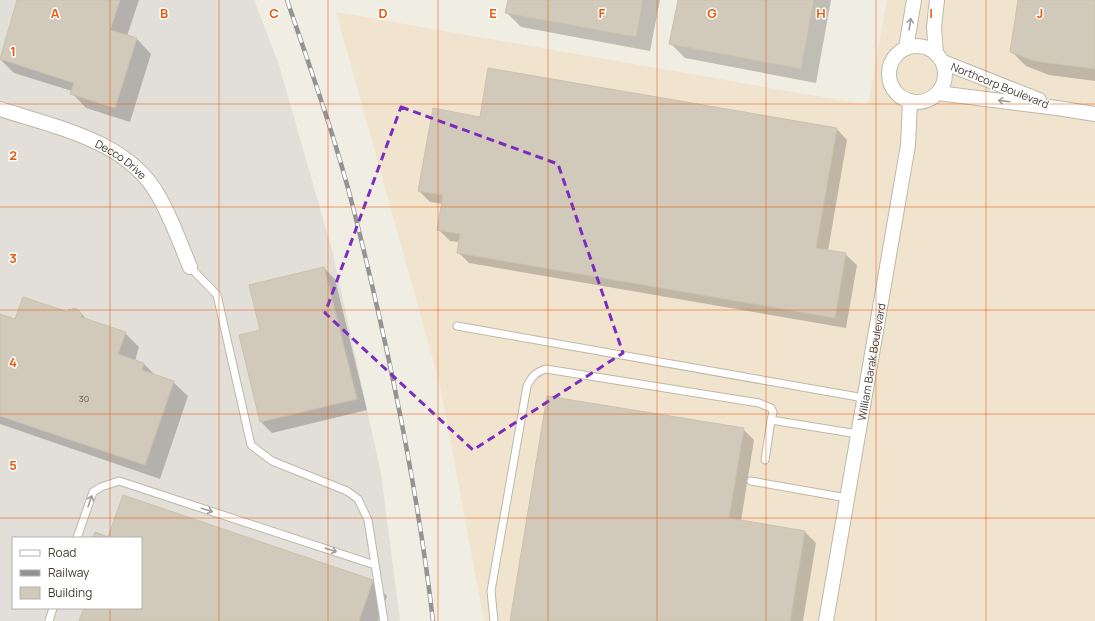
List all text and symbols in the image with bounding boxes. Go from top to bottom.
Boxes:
text: A [51,4,60,22]
text: B [160,4,168,22]
text: C [269,4,279,22]
text: D [378,4,388,22]
text: E [489,4,497,22]
text: F [599,4,606,22]
text: G [707,4,717,22]
text: H [816,4,826,22]
text: I [929,4,933,22]
text: J [1037,4,1043,22]
one-way arrow [906,18,914,31]
text: 1 [10,42,16,60]
street label: Northcorp Boulevard [949,58,1051,112]
one-way arrow [998,97,1011,105]
street label: Decco Drive [93,135,151,182]
text: 2 [9,146,17,164]
text: 3 [9,249,17,267]
street label: William Barak Boulevard [853,302,888,422]
text: 4 [9,353,17,371]
house number: 30 [79,392,89,405]
text: 5 [9,456,17,474]
one-way arrow [87,496,95,508]
one-way arrow [200,507,213,514]
legend [12,537,142,609]
text: Road [48,544,76,561]
one-way arrow [324,547,337,554]
text: Railway [48,564,90,581]
text: Building [48,584,92,601]

